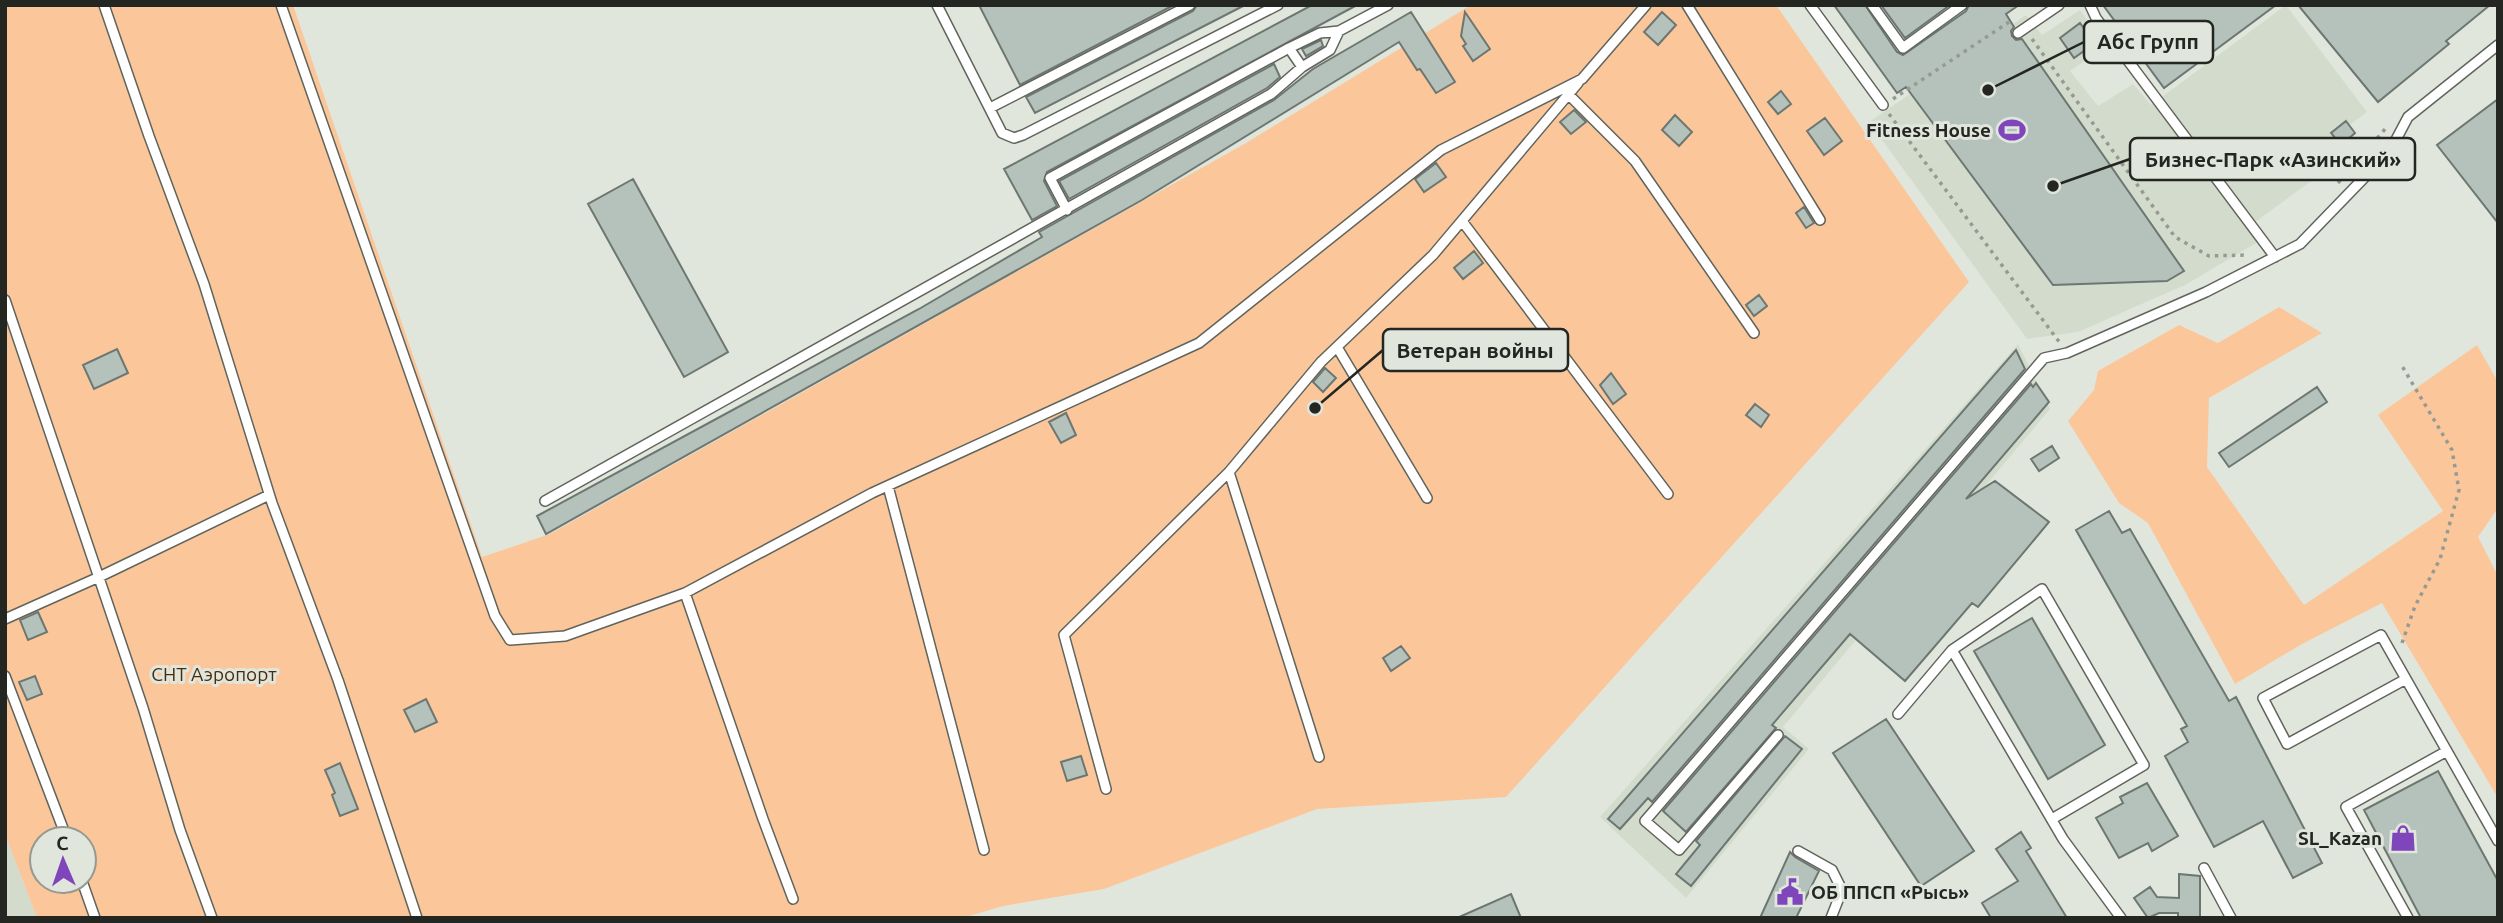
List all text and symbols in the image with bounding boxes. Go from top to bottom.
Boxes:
callout: Абс Групп [2084,21,2213,63]
text: Абс Групп [2097,29,2199,53]
sports icon: Fitness House [1997,115,2027,145]
place label: Fitness House [1866,119,1991,141]
callout: Бизнес-Парк «Азинский» [2130,138,2415,180]
text: Бизнес-Парк «Азинский» [2145,147,2401,171]
callout: Ветеран войны [1383,329,1568,371]
text: Ветеран войны [1396,338,1554,362]
park label: СНТ Аэропорт [151,663,277,685]
shop icon: SL_Kazan [2388,823,2418,853]
north arrow [28,825,98,895]
place label: SL_Kazan [2298,827,2382,849]
text: С [56,832,69,854]
public building icon: ОБ ППСП «Рысь» [1775,877,1805,907]
place label: ОБ ППСП «Рысь» [1811,881,1969,903]

